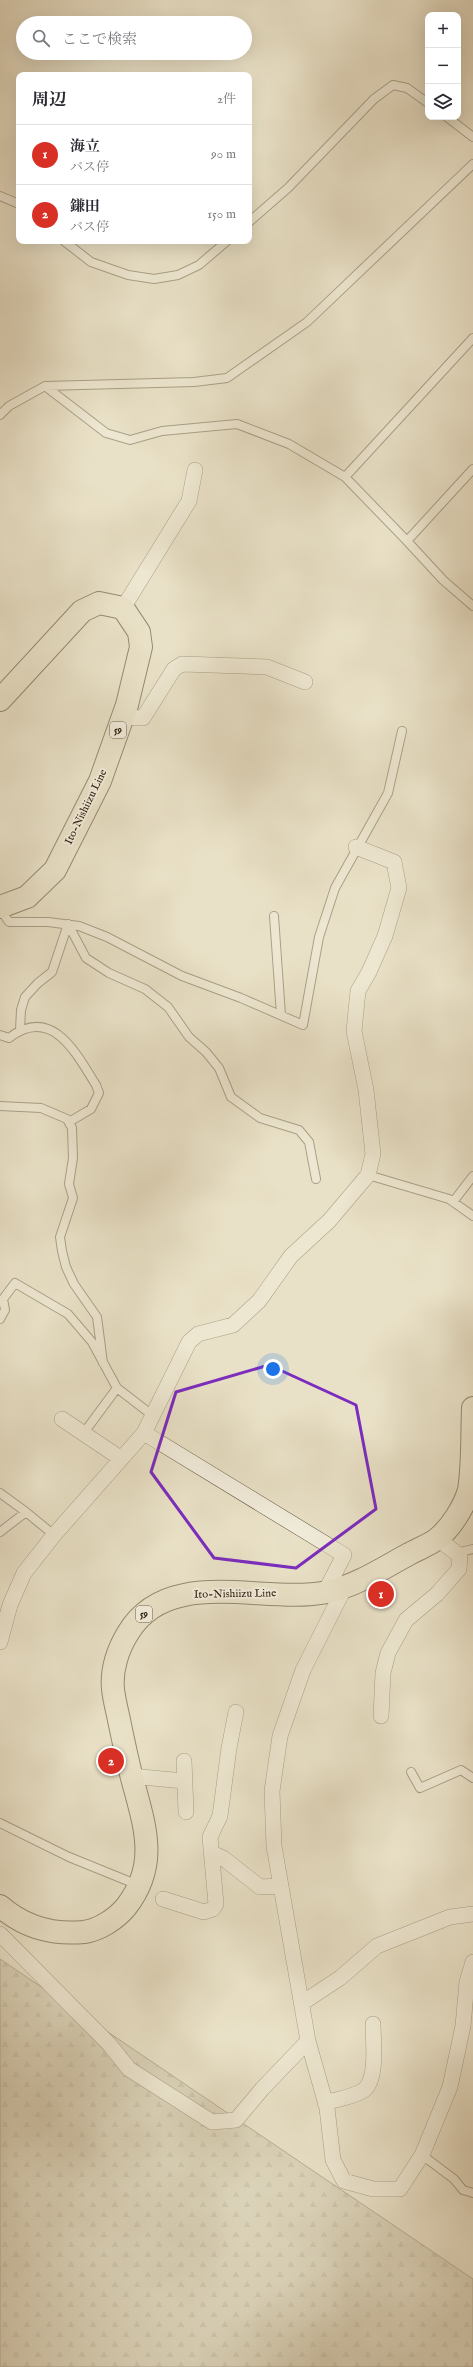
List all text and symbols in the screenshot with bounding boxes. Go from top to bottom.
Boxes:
map controls [425,12,461,120]
button: + [425,12,461,48]
search box [16,16,252,60]
icon: search [30,27,52,49]
text: ここで検索 [62,30,137,49]
button: − [425,48,461,84]
button: layers [425,84,461,120]
text: 周辺 [32,90,66,111]
text: 2件 [217,91,236,108]
text: 海立 [70,137,100,156]
text: 1 [43,146,47,163]
text: 90 m [211,146,236,163]
text: バス停 [70,159,109,176]
text: 鎌田 [70,197,100,216]
text: 2 [42,206,48,223]
text: 150 m [207,206,236,223]
text: バス停 [70,219,109,236]
road number: 59 [110,722,126,738]
street label: Ito-Nishiizu Line [62,767,110,847]
your location [263,1359,283,1379]
pin: 1 [368,1579,394,1609]
street label: Ito-Nishiizu Line [194,1586,276,1602]
road number: 59 [136,1606,152,1622]
pin: 2 [98,1746,124,1776]

